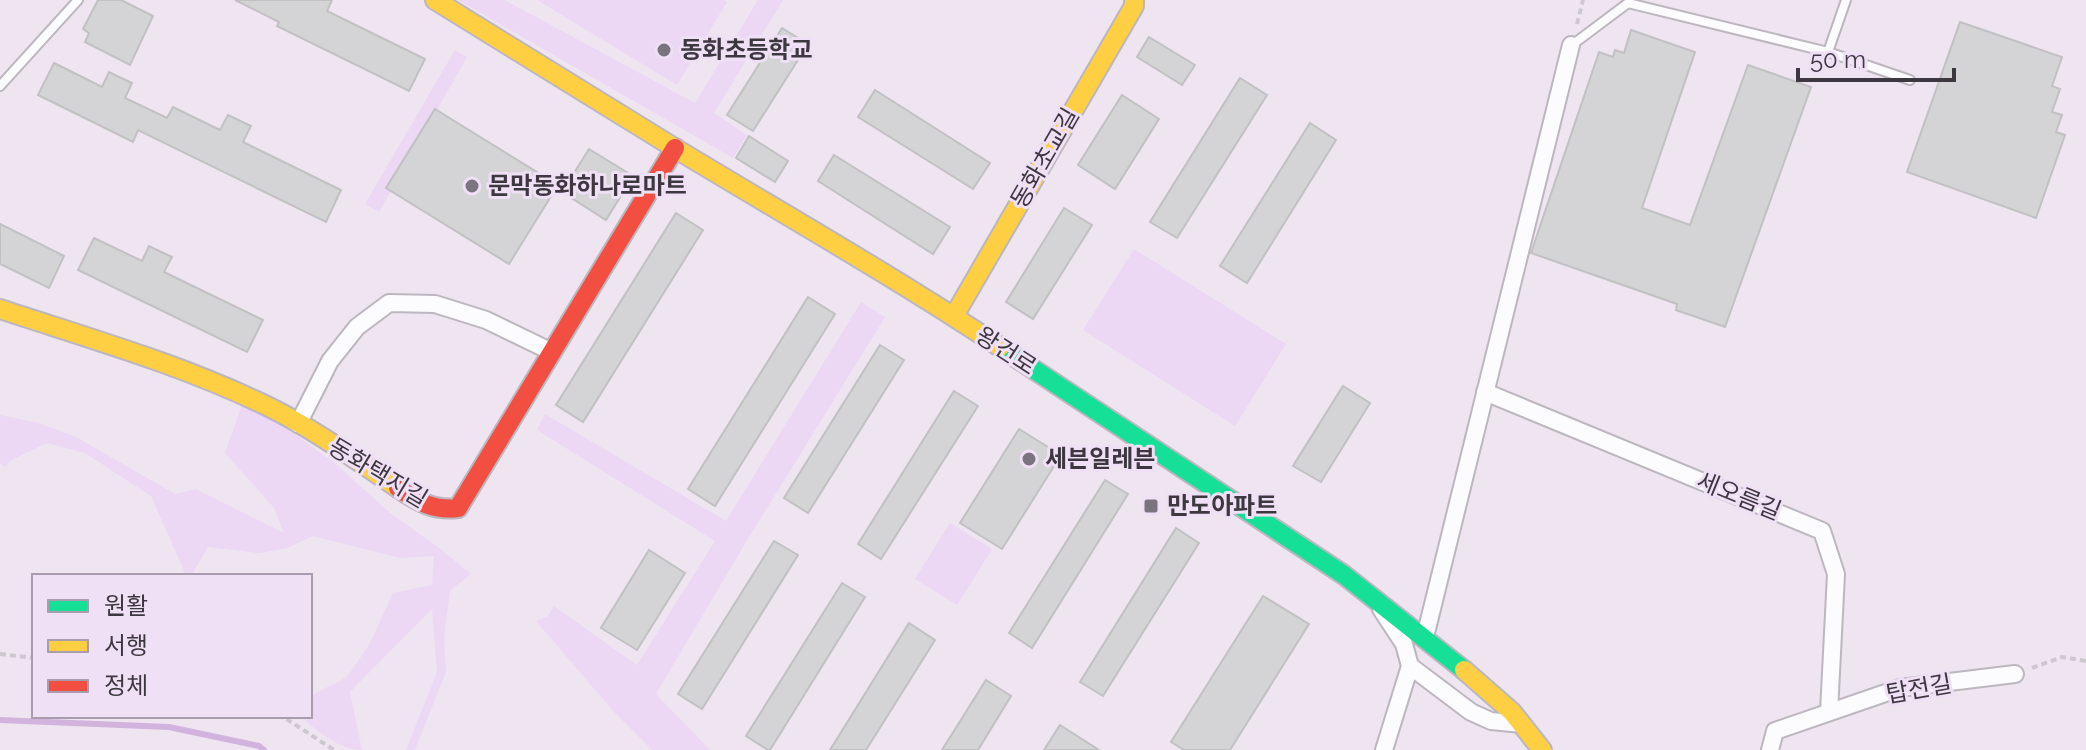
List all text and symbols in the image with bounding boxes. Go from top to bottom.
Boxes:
scale bar [1798,32,1954,82]
place label: 동화초등학교 [680,35,812,64]
marker: 동화초등학교 [655,41,673,59]
text: 50 m [1810,45,1866,74]
street label: 동화초교길 [1004,103,1085,213]
place label: 문막동화하나로마트 [488,171,687,200]
marker: 문막동화하나로마트 [463,177,481,195]
street label: 왕건로 [971,320,1042,381]
street label: 동화택지길 [323,432,433,513]
place label: 세븐일레븐 [1045,444,1155,473]
marker: 세븐일레븐 [1020,450,1038,468]
street label: 세오름길 [1693,466,1786,526]
place label: 만도아파트 [1167,491,1277,520]
marker: 만도아파트 [1142,497,1160,515]
legend [32,574,312,718]
text: 원활 [104,591,148,620]
text: 서행 [104,631,148,660]
street label: 탑전길 [1884,668,1954,709]
text: 정체 [104,671,148,700]

